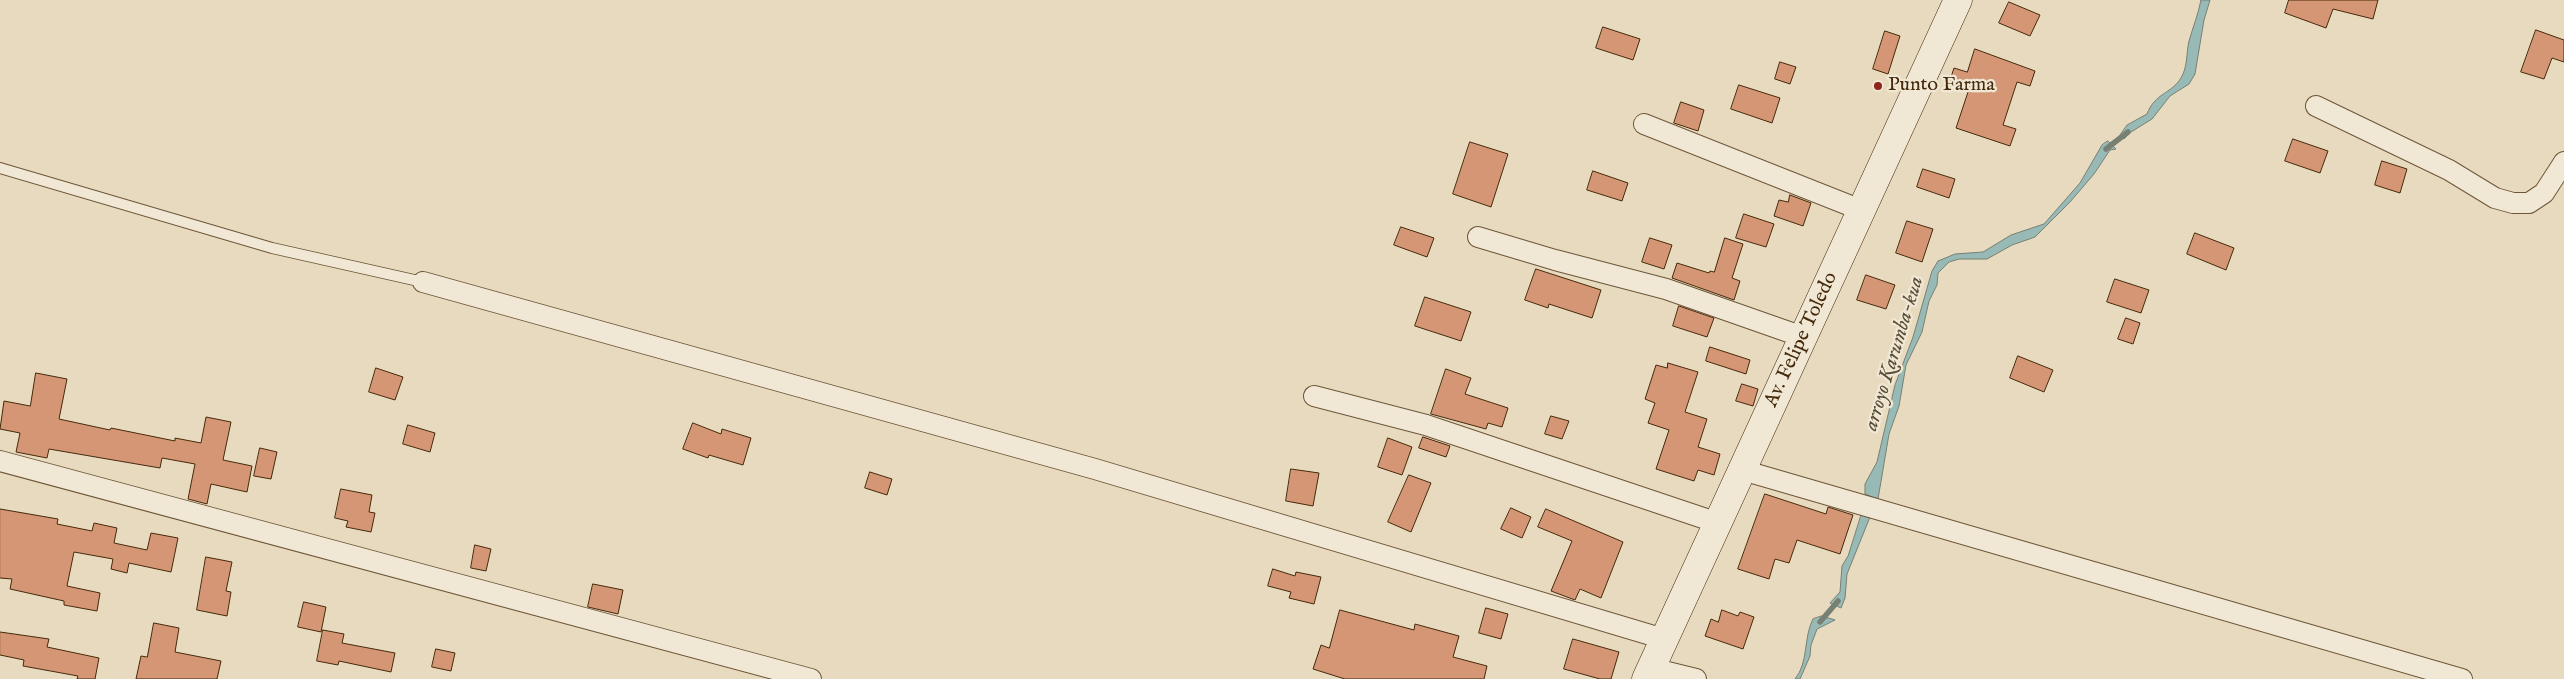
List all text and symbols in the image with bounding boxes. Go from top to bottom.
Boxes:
place label: Punto Farma [1888,74,1995,98]
marker: Punto Farma [1872,80,1884,92]
street label: Av. Felipe Toledo [1760,269,1844,411]
water label: arroyo Karumba-kua [1860,274,1930,434]

